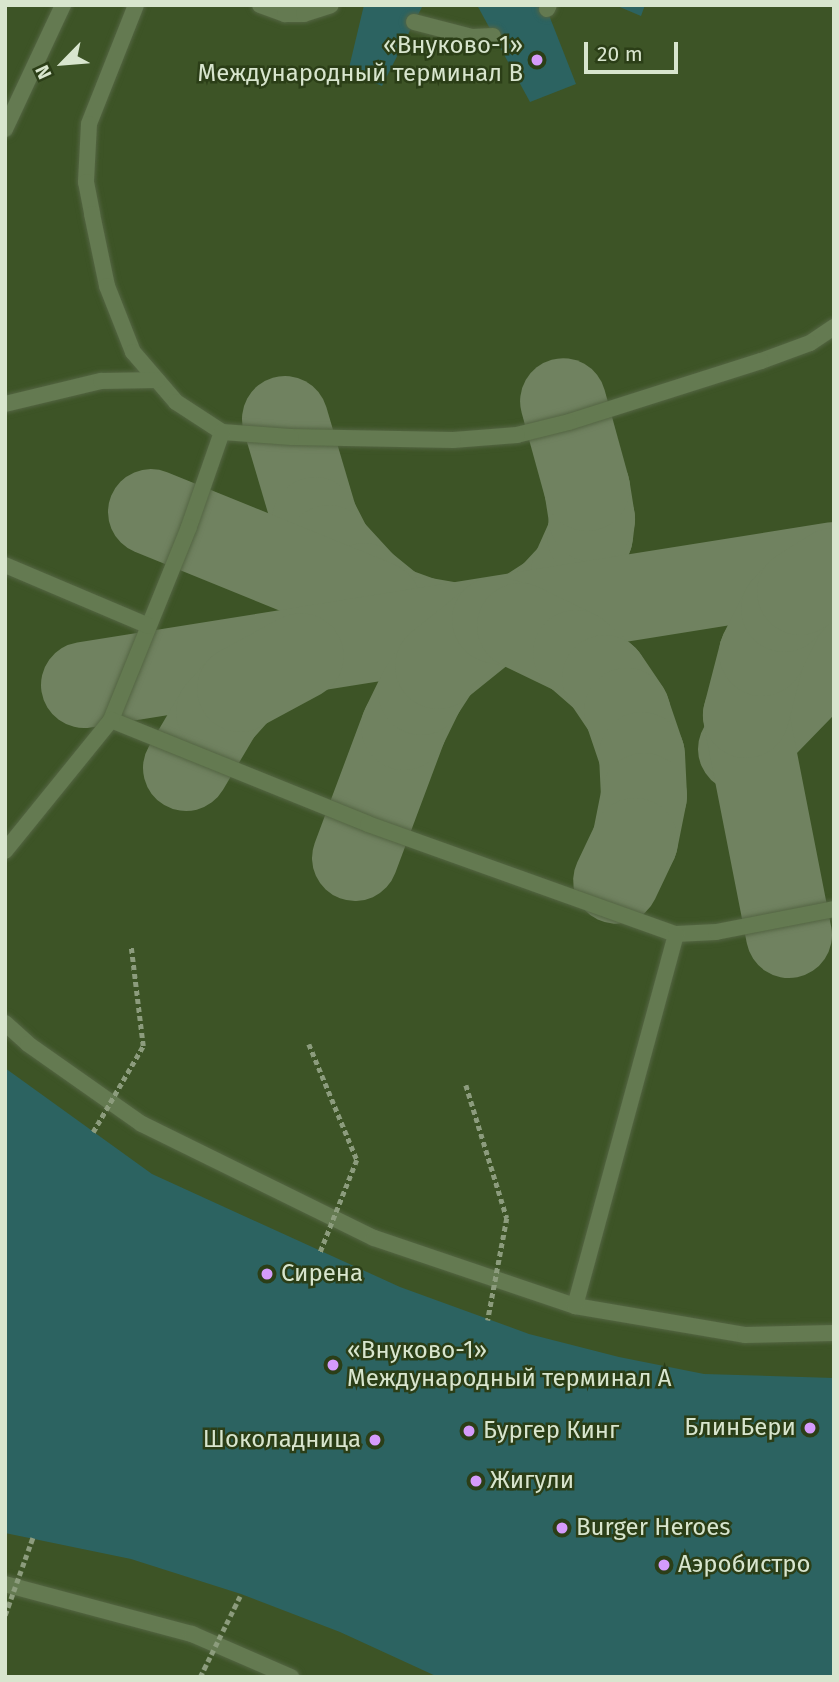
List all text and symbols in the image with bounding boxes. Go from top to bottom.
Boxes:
north arrow [28,28,98,98]
scale bar [587,28,682,72]
place label: «Внуково-1» Международный терминал B [198,32,523,88]
text: 20 m [597,41,643,67]
marker: «Внуково-1» Международный терминал B [529,52,545,68]
text: N [30,62,57,83]
place label: Сирена [281,1260,363,1288]
marker: Сирена [259,1266,275,1282]
place label: «Внуково-1» Международный терминал А [347,1337,672,1393]
marker: «Внуково-1» Международный терминал А [325,1357,341,1373]
place label: БлинБери [684,1414,796,1442]
place label: Бургер Кинг [483,1417,619,1445]
marker: БлинБери [802,1420,818,1436]
marker: Бургер Кинг [461,1423,477,1439]
place label: Шоколадница [203,1426,361,1454]
marker: Шоколадница [367,1432,383,1448]
place label: Жигули [490,1467,574,1495]
marker: Жигули [468,1473,484,1489]
place label: Burger Heroes [576,1514,731,1542]
marker: Burger Heroes [554,1520,570,1536]
place label: Аэробистро [678,1551,811,1579]
marker: Аэробистро [656,1557,672,1573]

